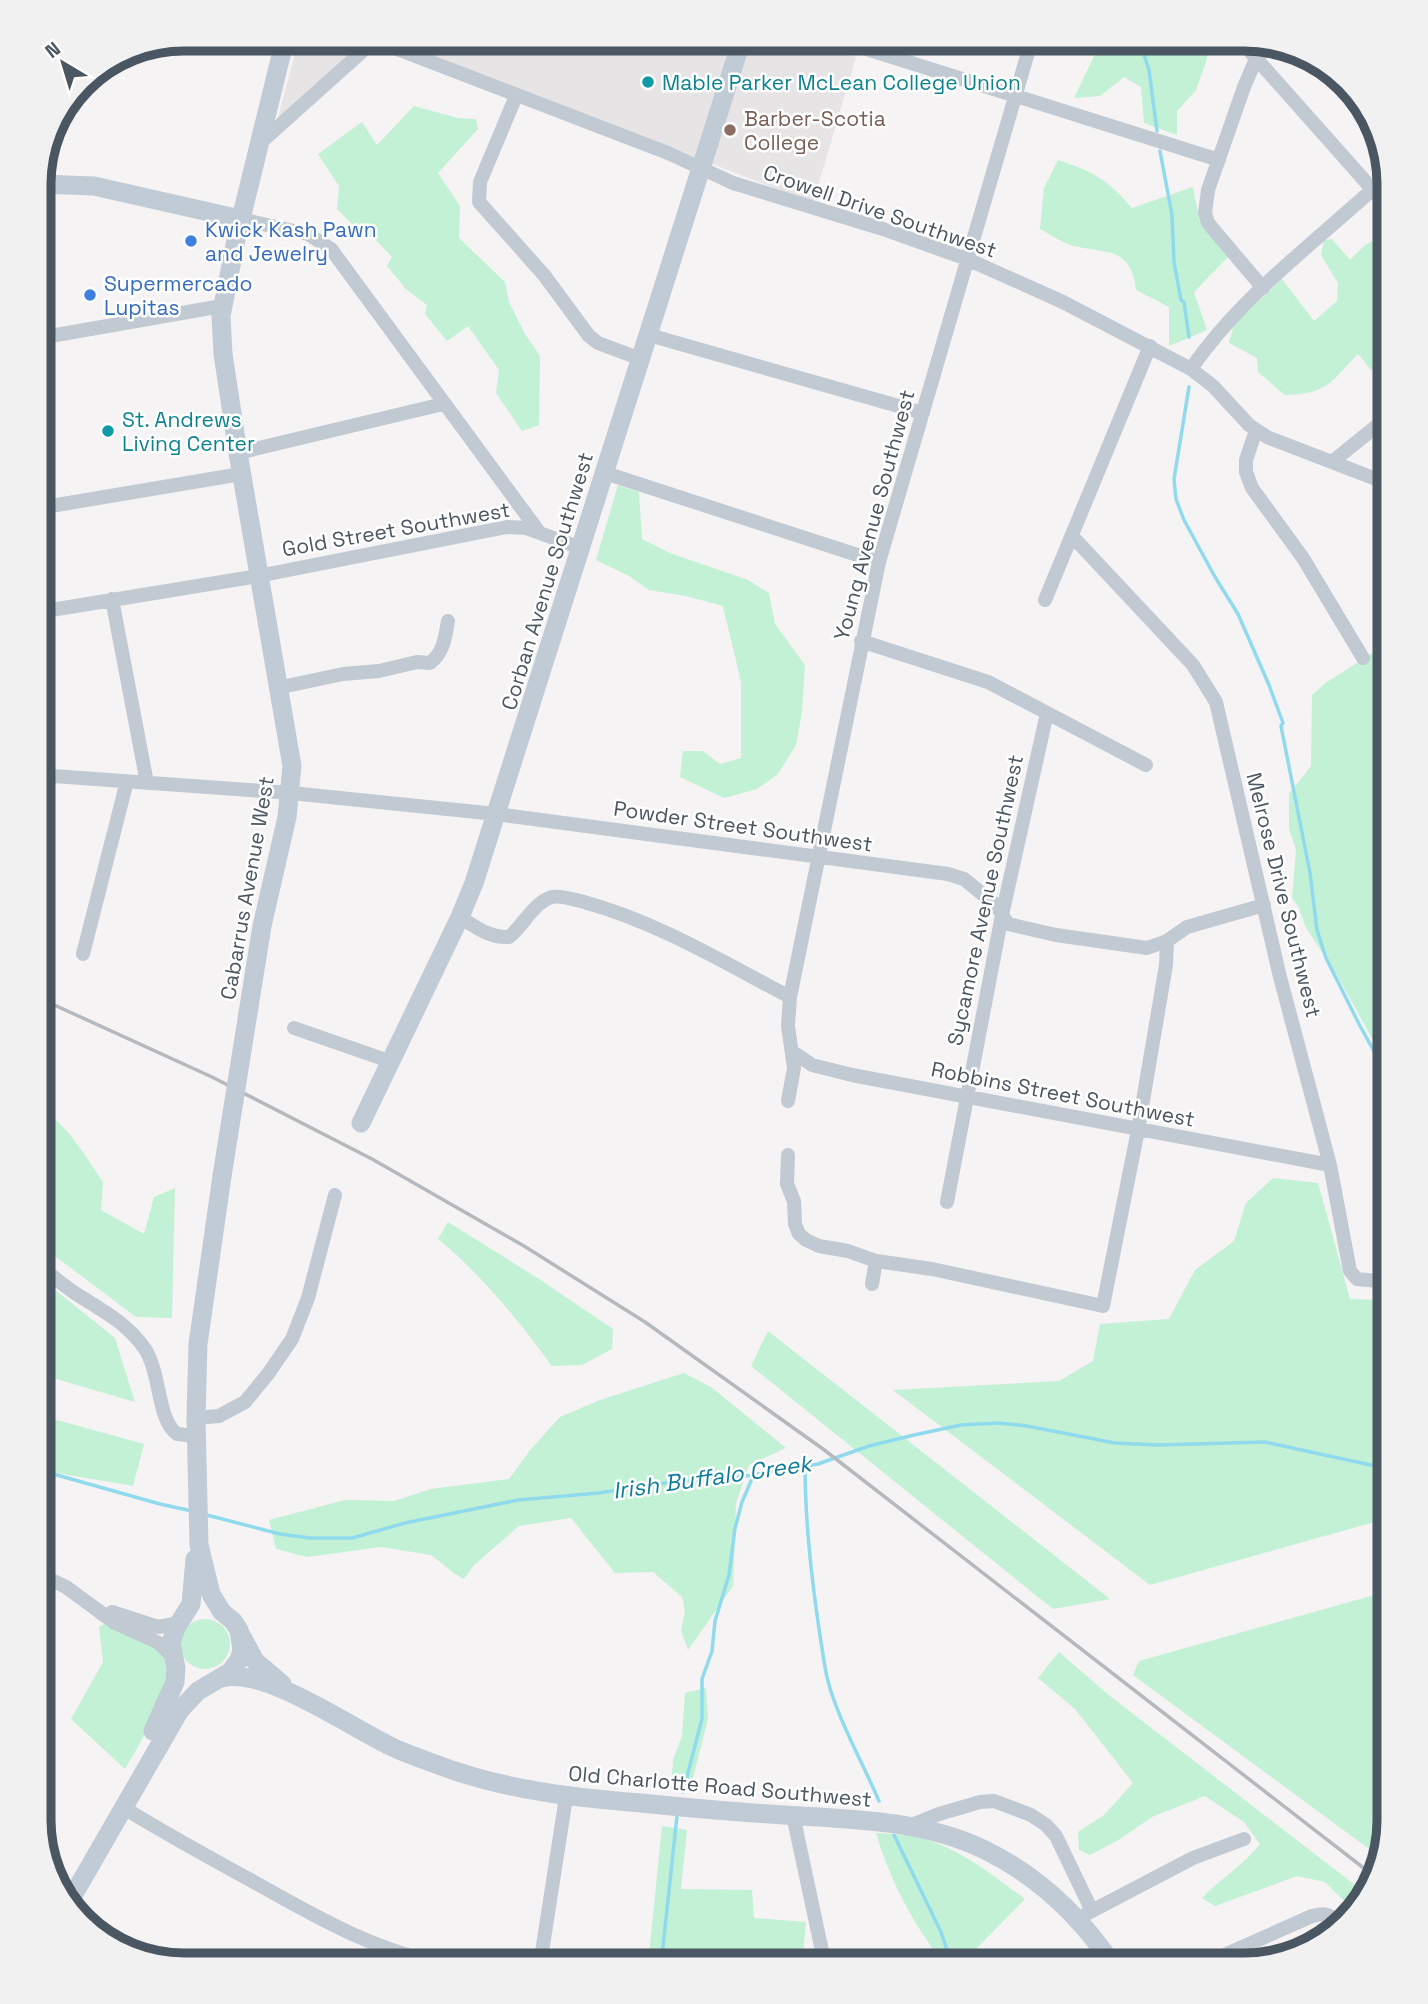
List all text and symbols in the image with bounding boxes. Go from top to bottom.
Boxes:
north arrow [28,28,98,98]
text: N [40,36,66,64]
place label: Mable Parker McLean College Union [662,69,1021,96]
marker: Mable Parker McLean College Union [640,74,656,90]
place label: Barber-Scotia College [744,105,886,156]
marker: Barber-Scotia College [722,122,738,138]
street label: Crowell Drive Southwest [760,158,1000,264]
place label: Kwick Kash Pawn and Jewelry [205,216,377,267]
marker: Kwick Kash Pawn and Jewelry [183,233,199,249]
place label: Supermercado Lupitas [104,270,252,321]
marker: Supermercado Lupitas [82,287,98,303]
street label: Young Avenue Southwest [828,387,920,643]
place label: St. Andrews Living Center [122,406,255,457]
marker: St. Andrews Living Center [100,423,116,439]
street label: Corban Avenue Southwest [495,449,599,713]
street label: Gold Street Southwest [280,496,512,562]
street label: Sycamore Avenue Southwest [941,752,1029,1048]
street label: Melrose Drive Southwest [1240,770,1328,1020]
street label: Cabarrus Avenue West [214,774,280,1002]
street label: Powder Street Southwest [612,794,874,858]
street label: Robbins Street Southwest [929,1055,1197,1133]
water label: Irish Buffalo Creek [611,1448,816,1506]
street label: Old Charlotte Road Southwest [567,1759,873,1813]

